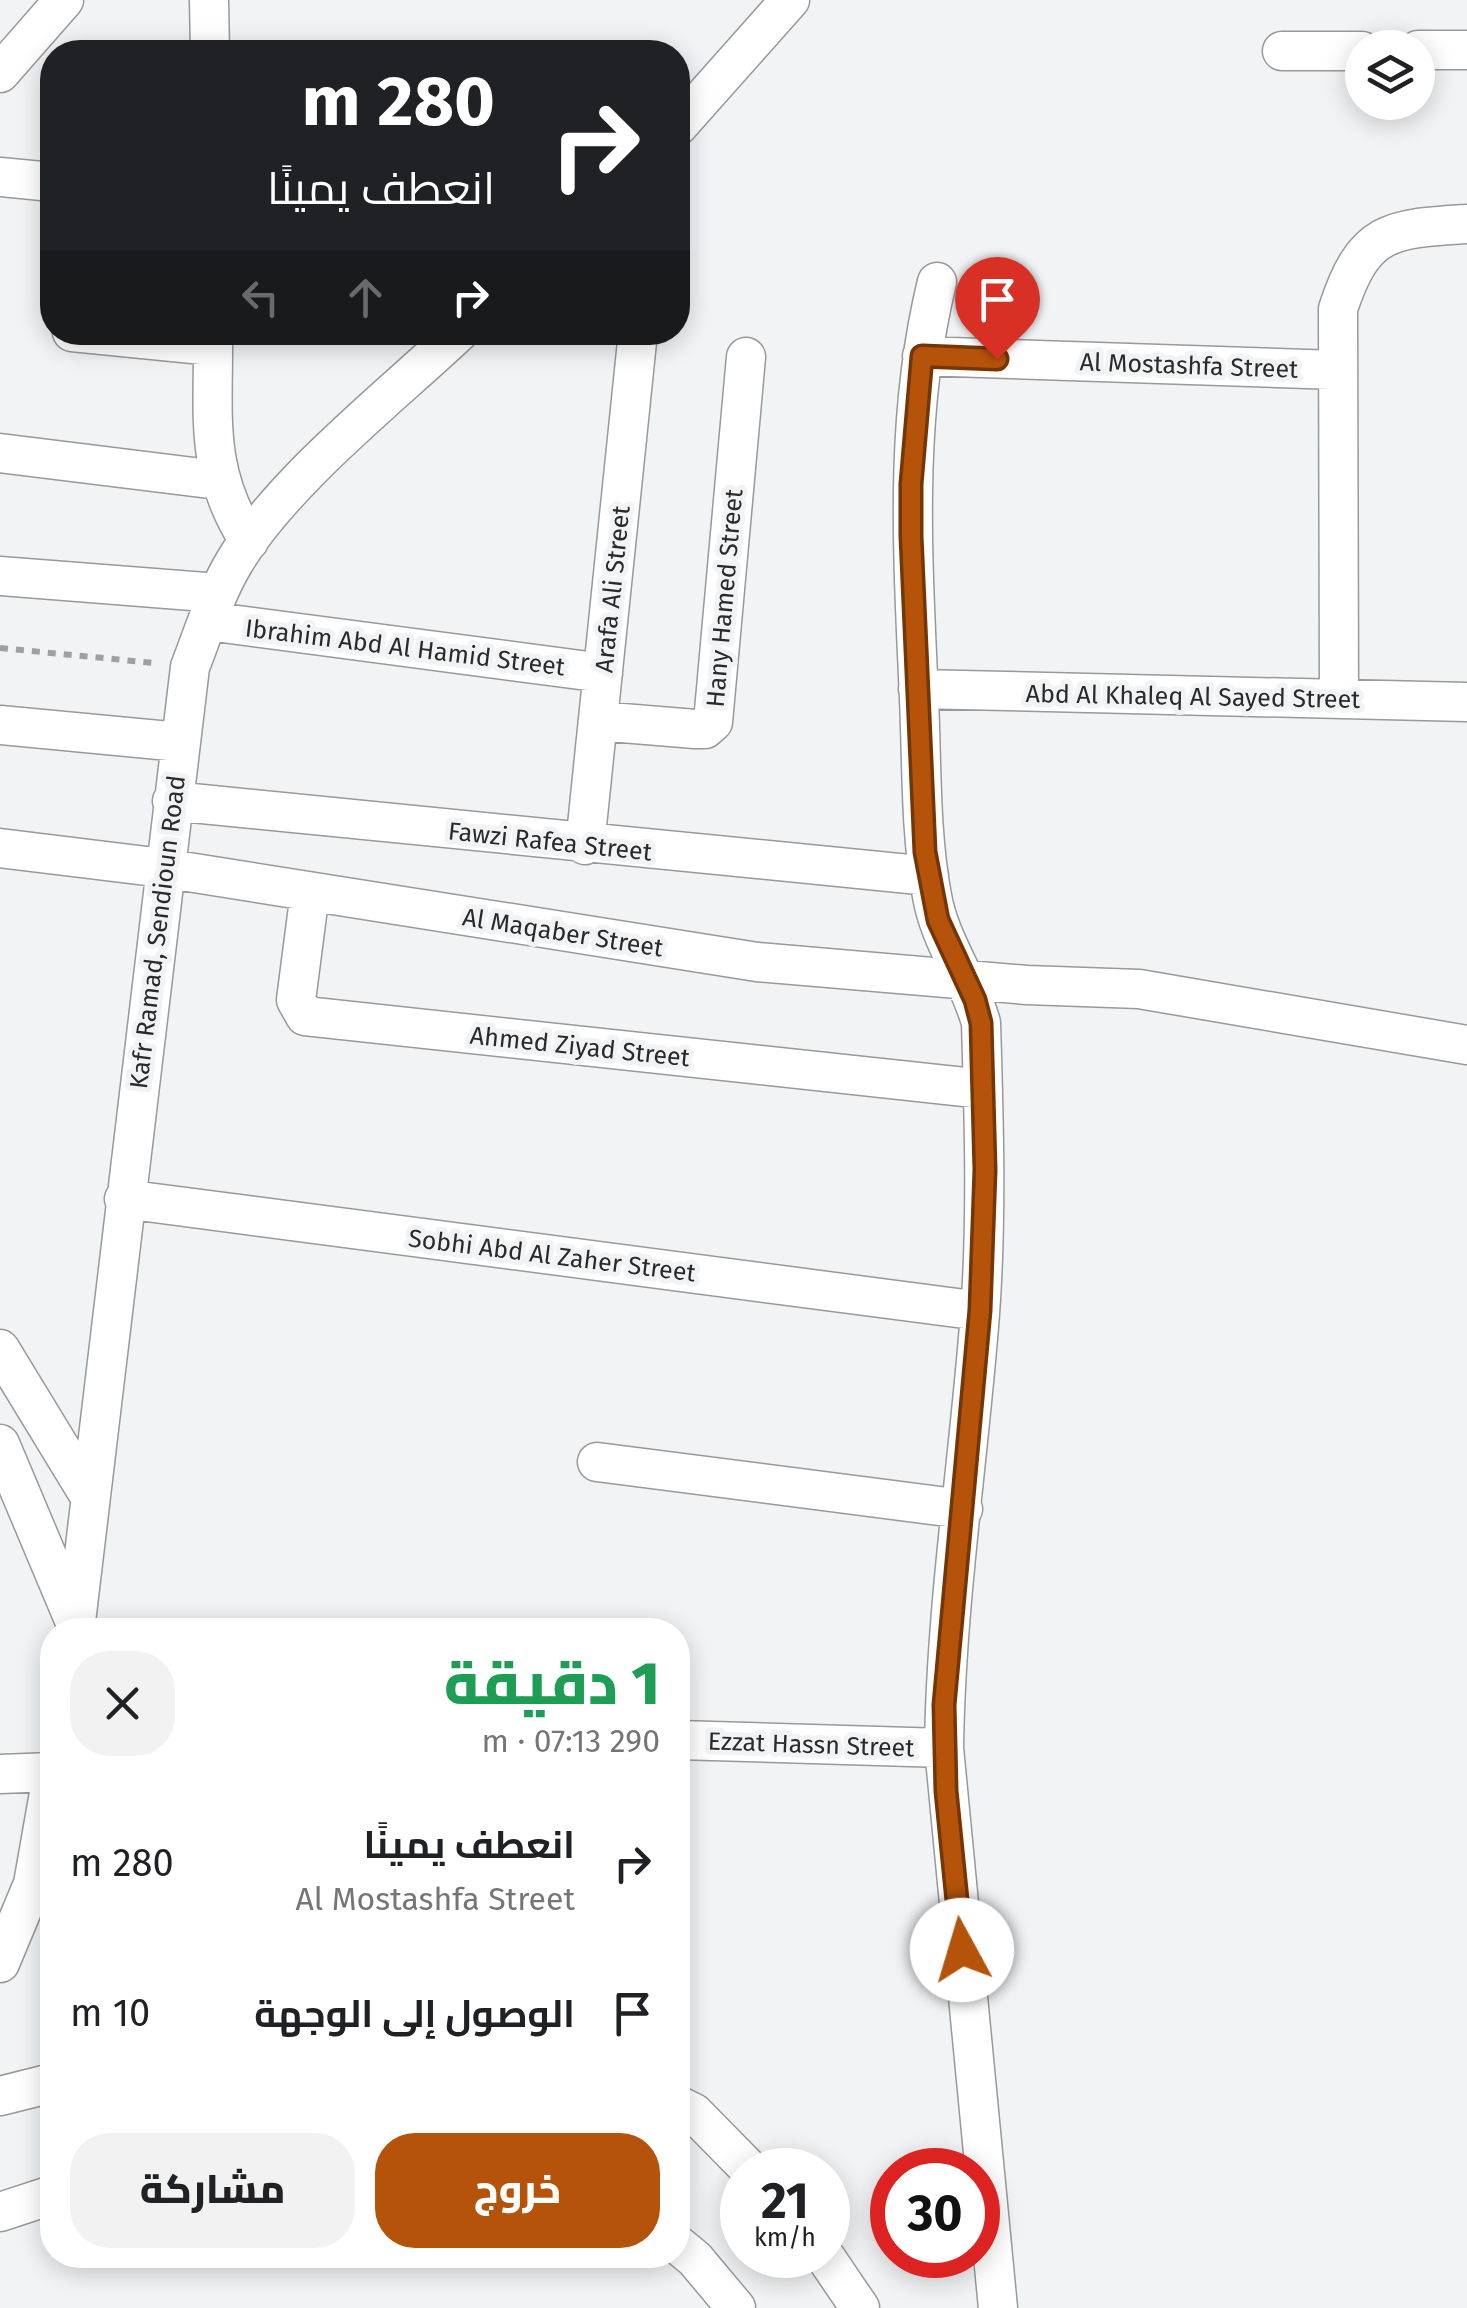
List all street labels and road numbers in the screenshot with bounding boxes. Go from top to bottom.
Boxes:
street label: Al Mostashfa Street [1079,347,1300,385]
street label: Hany Hamed Street [701,487,750,709]
street label: Arafa Ali Street [589,503,637,674]
street label: Ibrahim Abd Al Hamid Street [243,613,567,683]
street label: Abd Al Khaleq Al Sayed Street [1025,679,1361,715]
street label: Kafr Ramad, Sendioun Road [124,774,192,1091]
street label: Fawzi Rafea Street [446,816,654,868]
street label: Al Maqaber Street [461,902,666,964]
street label: Ahmed Ziyad Street [469,1021,692,1074]
street label: Sobhi Abd Al Zaher Street [407,1223,698,1289]
street label: Ezzat Hassn Street [707,1726,916,1764]

